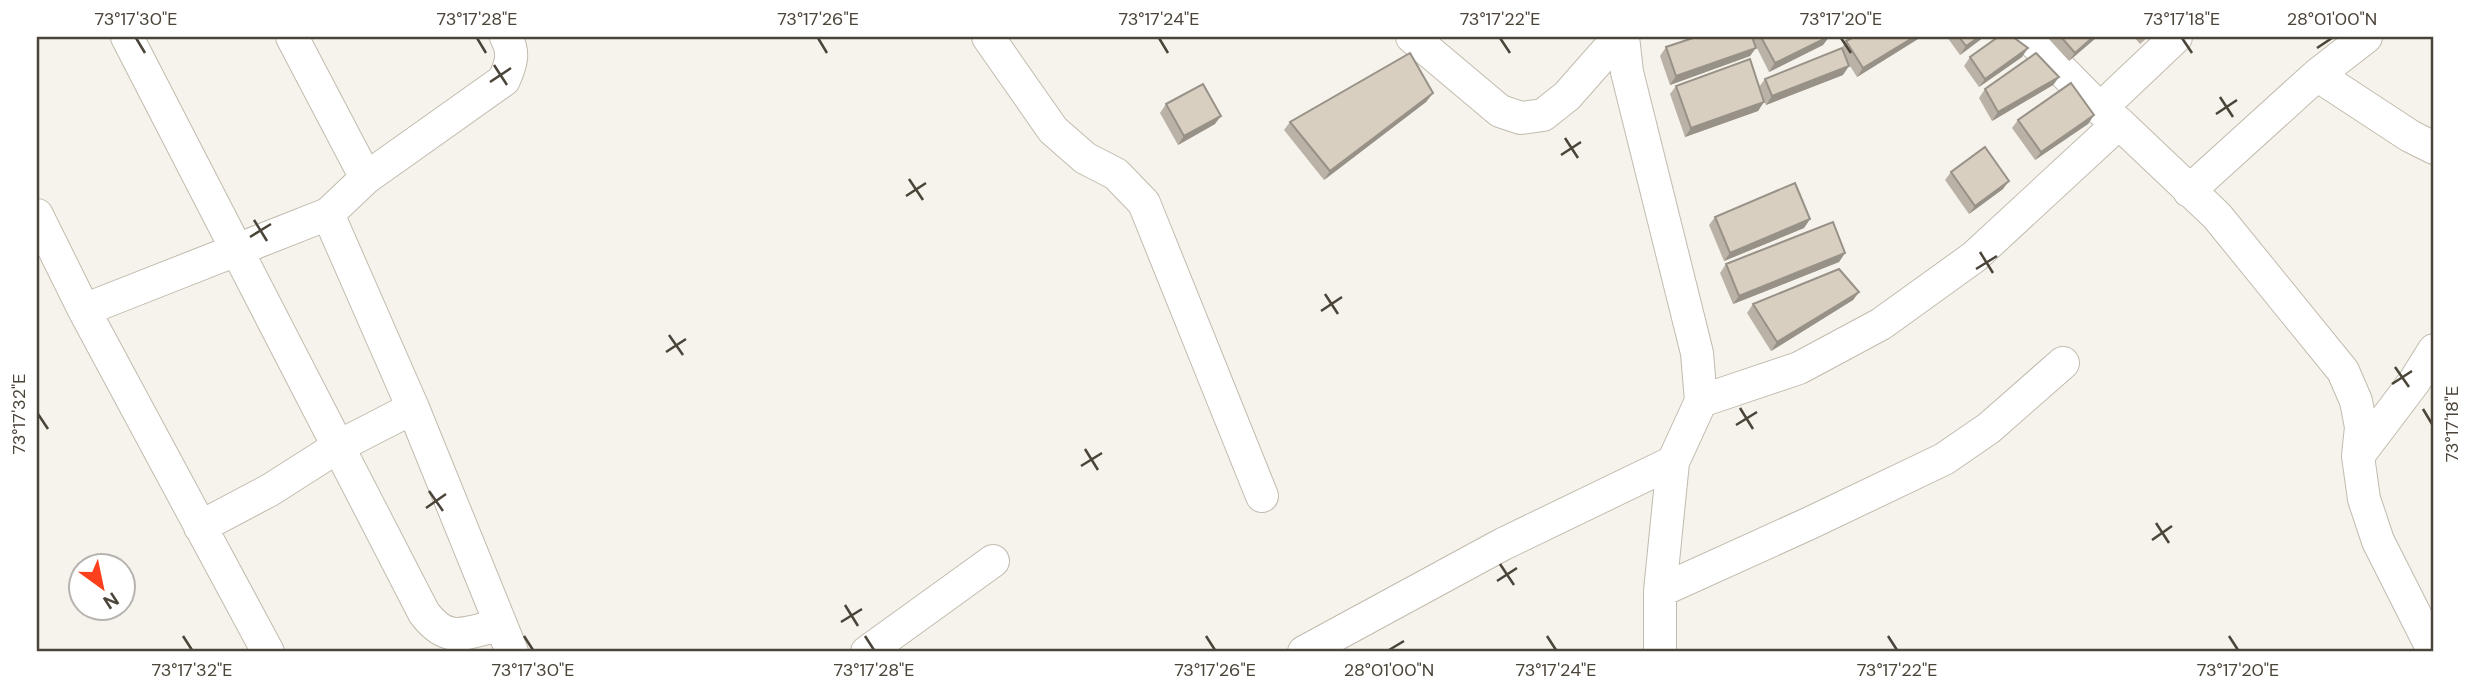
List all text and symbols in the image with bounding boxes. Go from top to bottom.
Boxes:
text: 73°17'30"E [95,7,177,31]
text: 73°17'28"E [437,7,518,31]
text: 73°17'26"E [777,7,859,31]
text: 73°17'24"E [1119,7,1199,31]
text: 73°17'22"E [1460,7,1540,31]
text: 73°17'20"E [1800,7,1882,31]
text: 73°17'18"E [2144,7,2220,31]
text: 28°01'00"N [2287,7,2377,31]
text: 73°17'32"E [7,374,31,455]
text: 73°17'18"E [2440,386,2464,462]
north arrow [66,552,136,622]
text: N [98,587,124,615]
text: 73°17'32"E [152,658,233,682]
text: 73°17'30"E [492,658,574,682]
text: 73°17'28"E [834,658,915,682]
text: 73°17'26"E [1174,658,1256,682]
text: 28°01'00"N [1344,658,1434,682]
text: 73°17'24"E [1516,658,1596,682]
text: 73°17'22"E [1857,658,1937,682]
text: 73°17'20"E [2197,658,2279,682]

